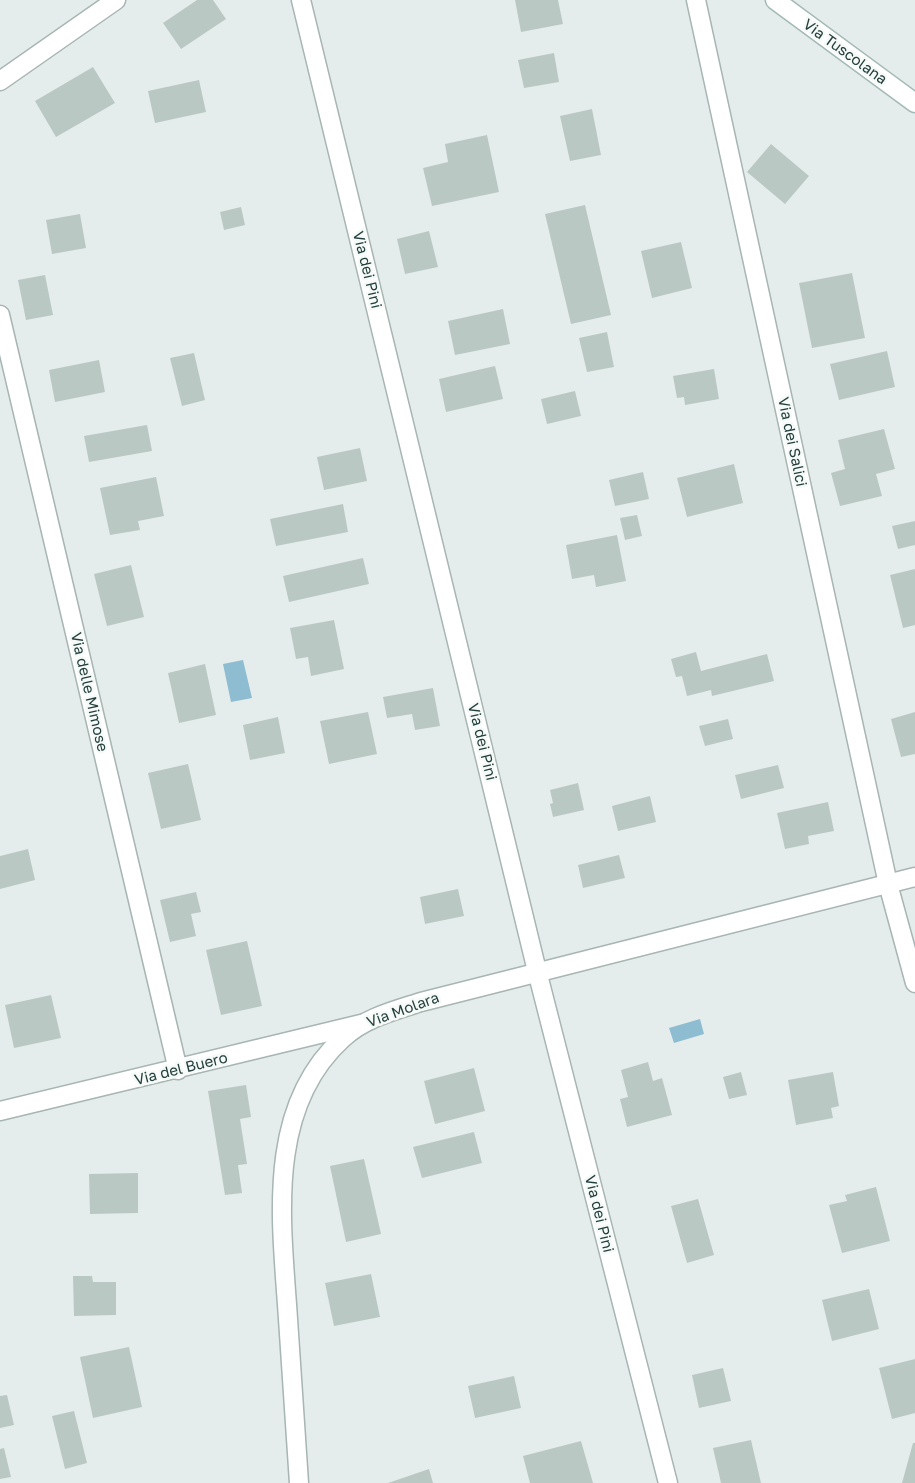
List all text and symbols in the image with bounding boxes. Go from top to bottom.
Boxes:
street label: Via Tuscolana [799,16,891,88]
street label: Via dei Pini [349,229,385,311]
street label: Via dei Salici [774,396,810,488]
street label: Via delle Mimose [67,631,111,753]
street label: Via dei Pini [464,701,500,783]
street label: Via Molara [364,989,442,1031]
street label: Via del Buero [133,1049,229,1089]
street label: Via dei Pini [581,1173,617,1255]

